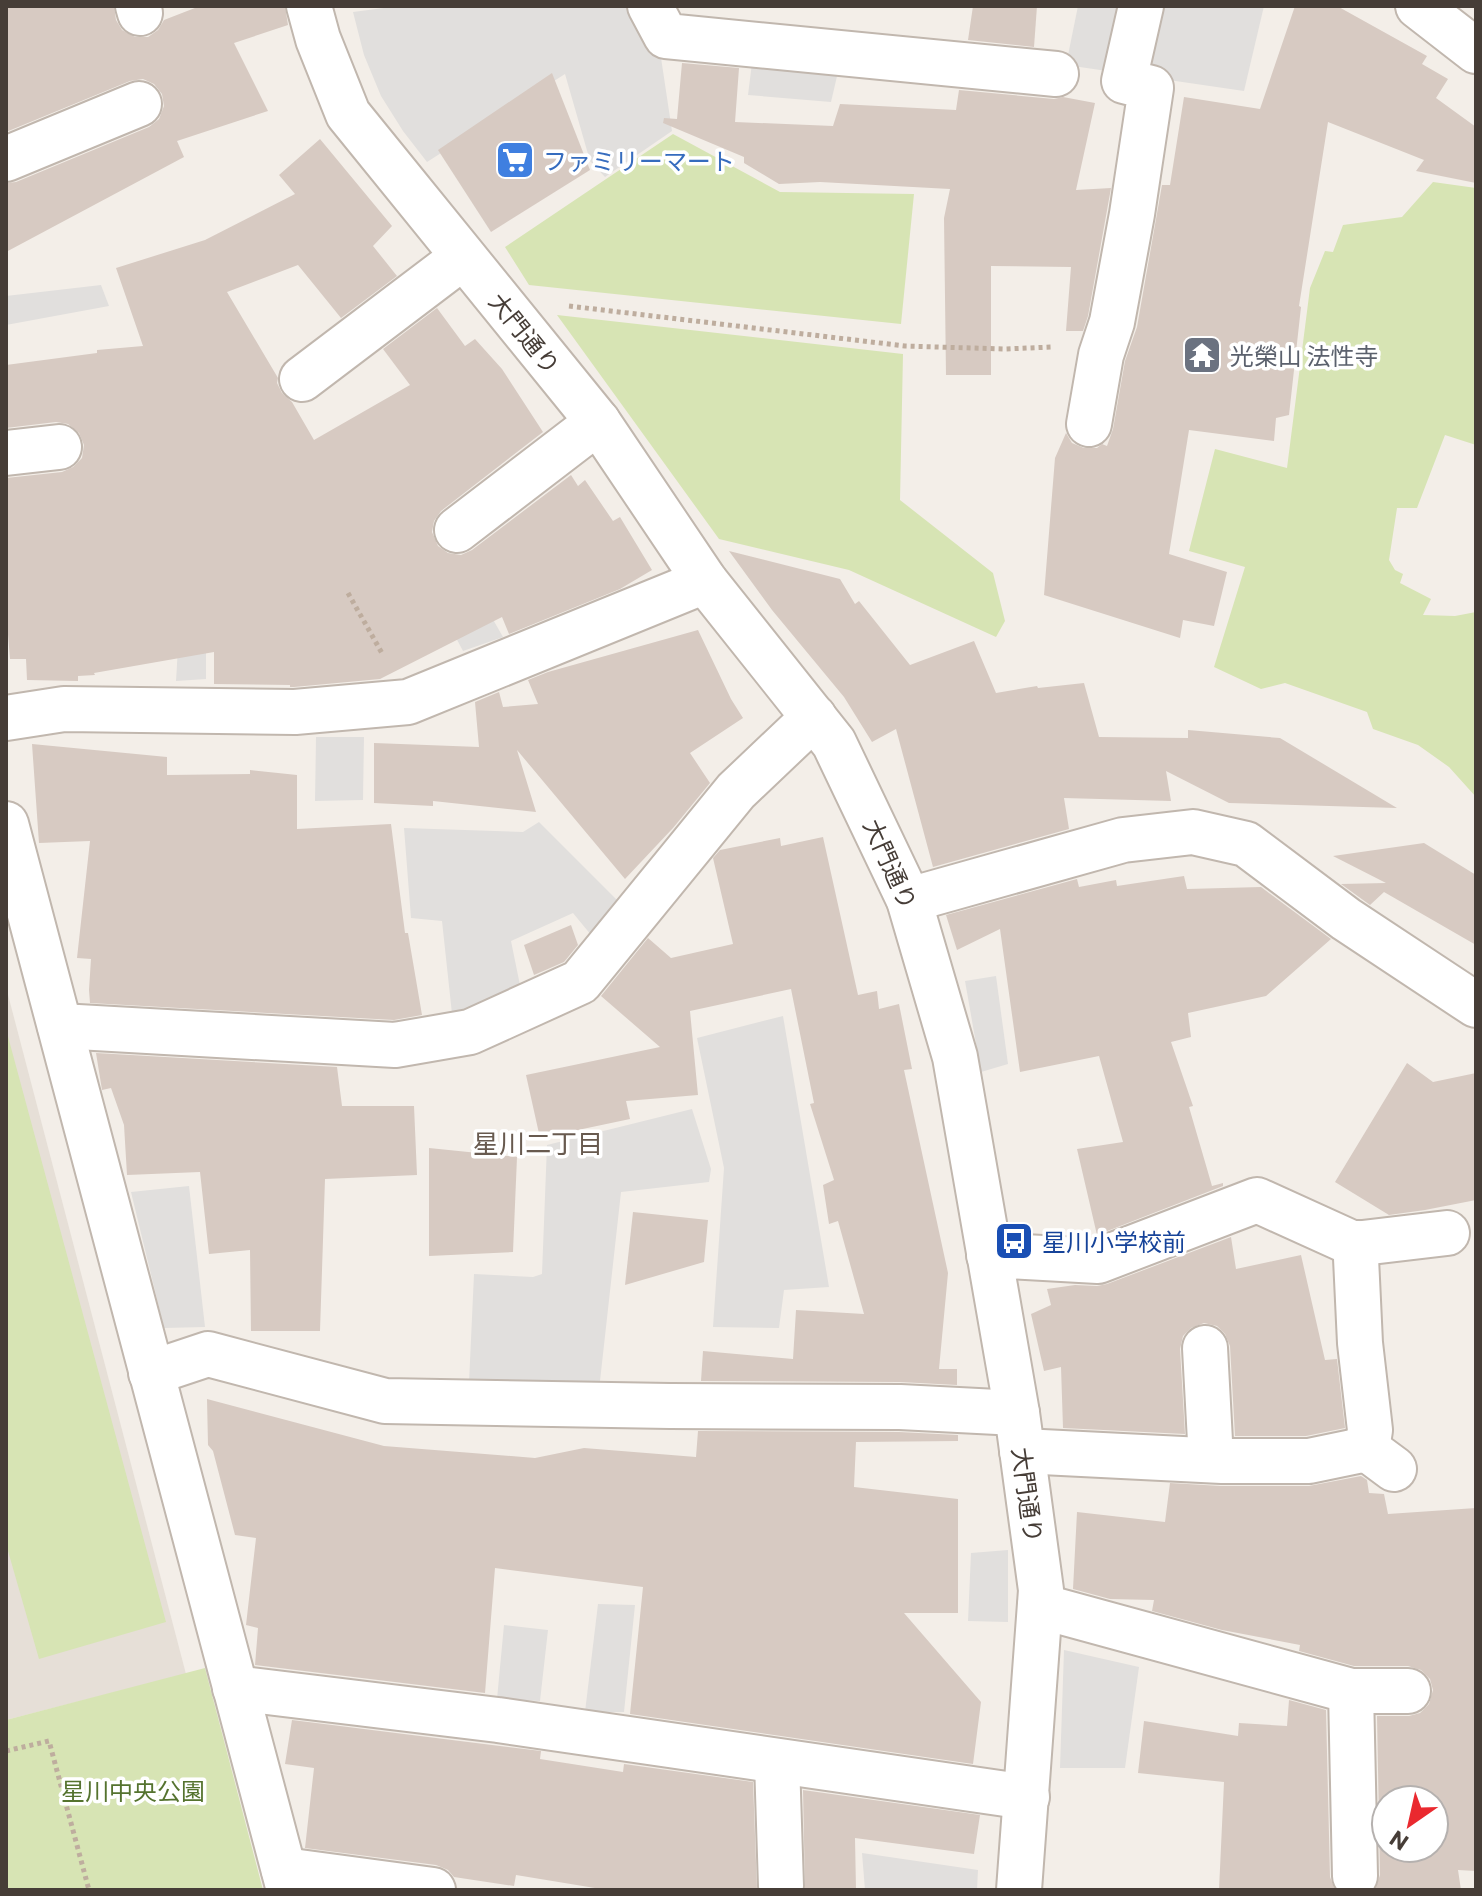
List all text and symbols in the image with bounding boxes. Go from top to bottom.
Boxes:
supermarket icon: ファミリーマート [494,139,536,181]
place label: ファミリーマート [543,146,735,175]
street label: 大門通り [484,287,566,379]
temple icon: 光榮山 法性寺 [1181,334,1223,376]
place label: 光榮山 法性寺 [1230,341,1379,370]
street label: 大門通り [858,814,924,914]
district label: 星川二丁目 [473,1127,603,1158]
bus stop icon: 星川小学校前 [993,1220,1035,1262]
place label: 星川小学校前 [1042,1227,1186,1256]
street label: 大門通り [1007,1445,1049,1545]
park label: 星川中央公園 [61,1776,205,1805]
north arrow [1370,1784,1450,1864]
text: N [1384,1825,1413,1857]

